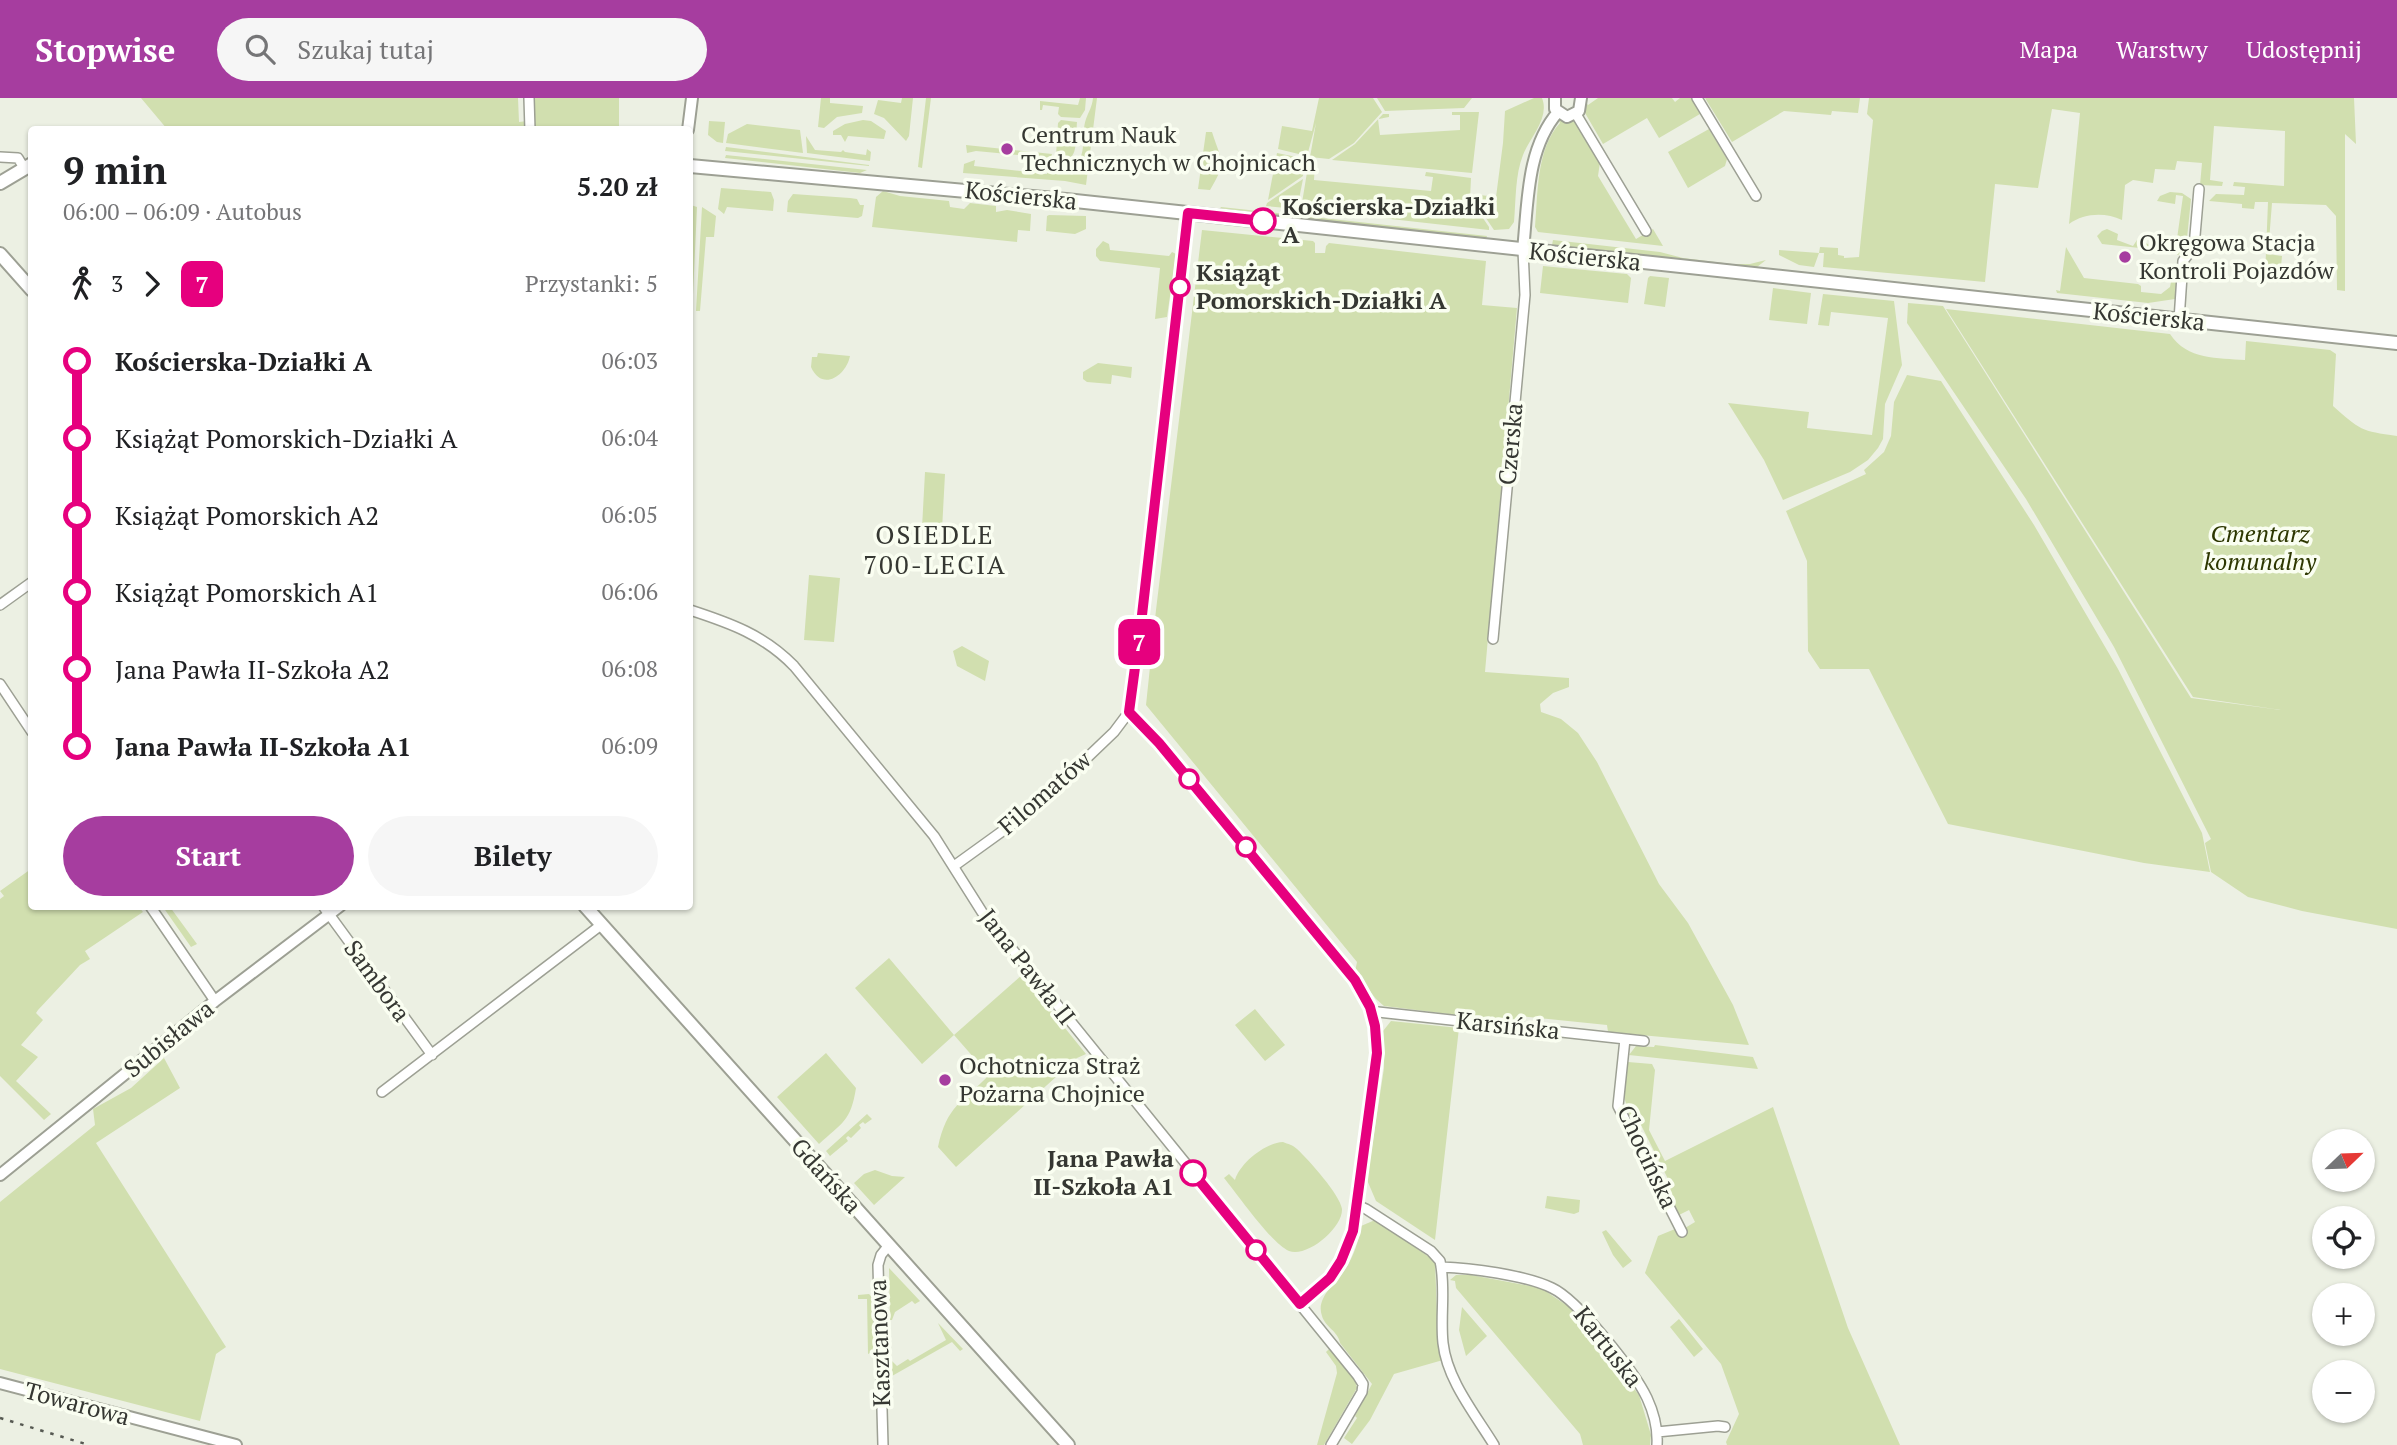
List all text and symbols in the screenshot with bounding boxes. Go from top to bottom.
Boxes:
search box [217,18,707,81]
text: Stopwise [35,28,175,71]
icon: search [241,30,279,68]
text: Szukaj tutaj [297,32,434,66]
text: Mapa [2019,33,2078,65]
text: Warstwy [2116,33,2208,65]
text: Udostępnij [2246,33,2362,65]
place label: Centrum Nauk Technicznych w Chojnicach [1021,118,1316,178]
marker: Centrum Nauk Technicznych w Chojnicach [999,141,1015,157]
text: 9 min [63,145,167,195]
text: 5.20 zł [577,169,658,203]
street label: Kościerska [963,173,1079,217]
place label: Kościerska-Działki A [1282,190,1495,250]
text: 06:00 – 06:09 · Autobus [63,196,302,227]
marker: Kościerska-Działki A [1250,208,1276,234]
place label: Okręgowa Stacja Kontroli Pojazdów [2139,226,2334,286]
street label: Kościerska [1527,234,1643,278]
marker: Okręgowa Stacja Kontroli Pojazdów [2117,249,2133,265]
place label: Książąt Pomorskich-Działki A [1196,256,1447,316]
icon: walk [63,265,101,303]
icon: forward [133,265,171,303]
text: 3 [111,268,123,299]
text: 7 [195,268,209,300]
text: Przystanki: 5 [525,268,658,299]
marker: Książąt Pomorskich-Działki A [1170,277,1190,297]
street label: Kościerska [2091,294,2207,338]
text: Kościerska-Działki A [115,344,372,378]
text: 06:03 [601,345,658,376]
street label: Czerska [1490,401,1530,486]
text: Książąt Pomorskich-Działki A [115,421,457,455]
text: 06:04 [601,422,658,453]
text: Książąt Pomorskich A2 [115,498,379,532]
text: 06:05 [601,499,658,530]
district label: OSIEDLE 700-LECIA [863,517,1007,581]
park label: Cmentarz komunalny [2204,517,2317,577]
text: Książąt Pomorskich A1 [115,575,379,609]
text: 06:06 [601,576,658,607]
line badge: 7 [1116,619,1162,665]
text: 7 [1132,626,1146,658]
text: Jana Pawła II-Szkoła A2 [115,652,390,686]
text: 06:08 [601,653,658,684]
text: Jana Pawła II-Szkoła A1 [115,729,412,763]
text: 06:09 [601,730,658,761]
street label: Filomatów [991,743,1098,841]
unlabelled marker [1179,769,1199,789]
button: Start [63,816,354,896]
button: Bilety [368,816,658,896]
unlabelled marker [1236,837,1256,857]
street label: Jana Pawła II [972,902,1083,1031]
street label: Sambora [337,933,418,1028]
street label: Subisława [117,992,220,1084]
street label: Karsińska [1455,1004,1561,1046]
place label: Ochotnicza Straż Pożarna Chojnice [959,1049,1145,1109]
marker: Ochotnicza Straż Pożarna Chojnice [937,1072,953,1088]
street label: Chocińska [1610,1100,1686,1213]
north arrow [2312,1129,2375,1192]
map controls [2312,1129,2375,1423]
street label: Gdańska [784,1131,869,1220]
place label: Jana Pawła II-Szkoła A1 [1033,1142,1175,1202]
marker: Jana Pawła II-Szkoła A1 [1180,1160,1206,1186]
button: locate [2312,1206,2375,1269]
unlabelled marker [1246,1240,1266,1260]
street label: Kasztanowa [861,1279,897,1407]
button: + [2312,1283,2375,1346]
street label: Kartuska [1567,1299,1650,1393]
button: − [2312,1360,2375,1423]
street label: Towarowa [21,1374,133,1432]

